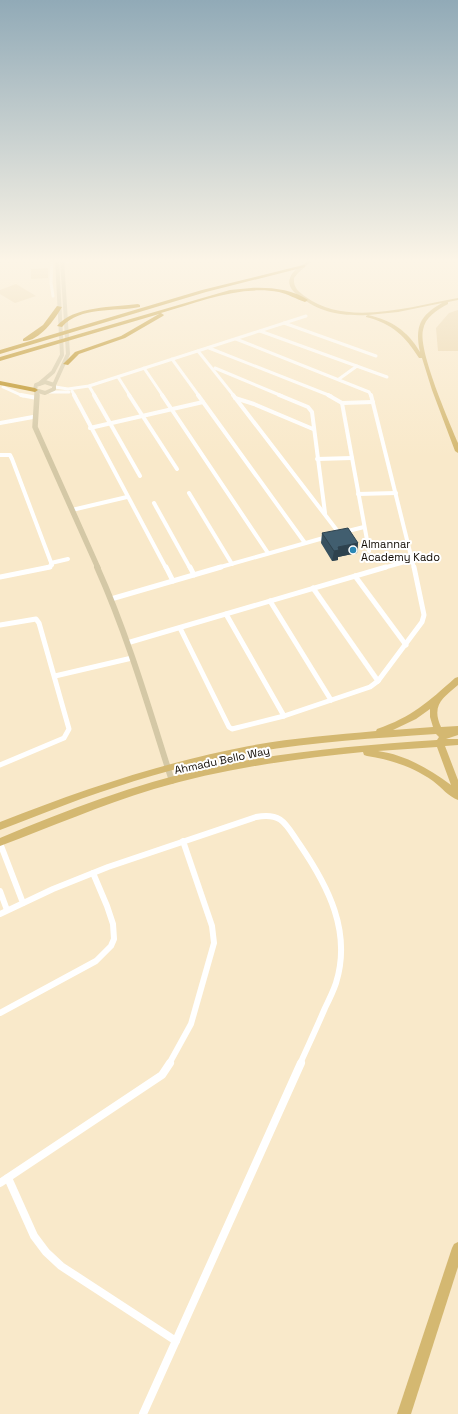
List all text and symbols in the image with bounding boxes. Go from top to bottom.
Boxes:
place label: Almannar Academy Kado [361,537,440,564]
marker: Almannar Academy Kado [348,545,358,555]
street label: Ahmadu Bello Way [173,743,271,777]

